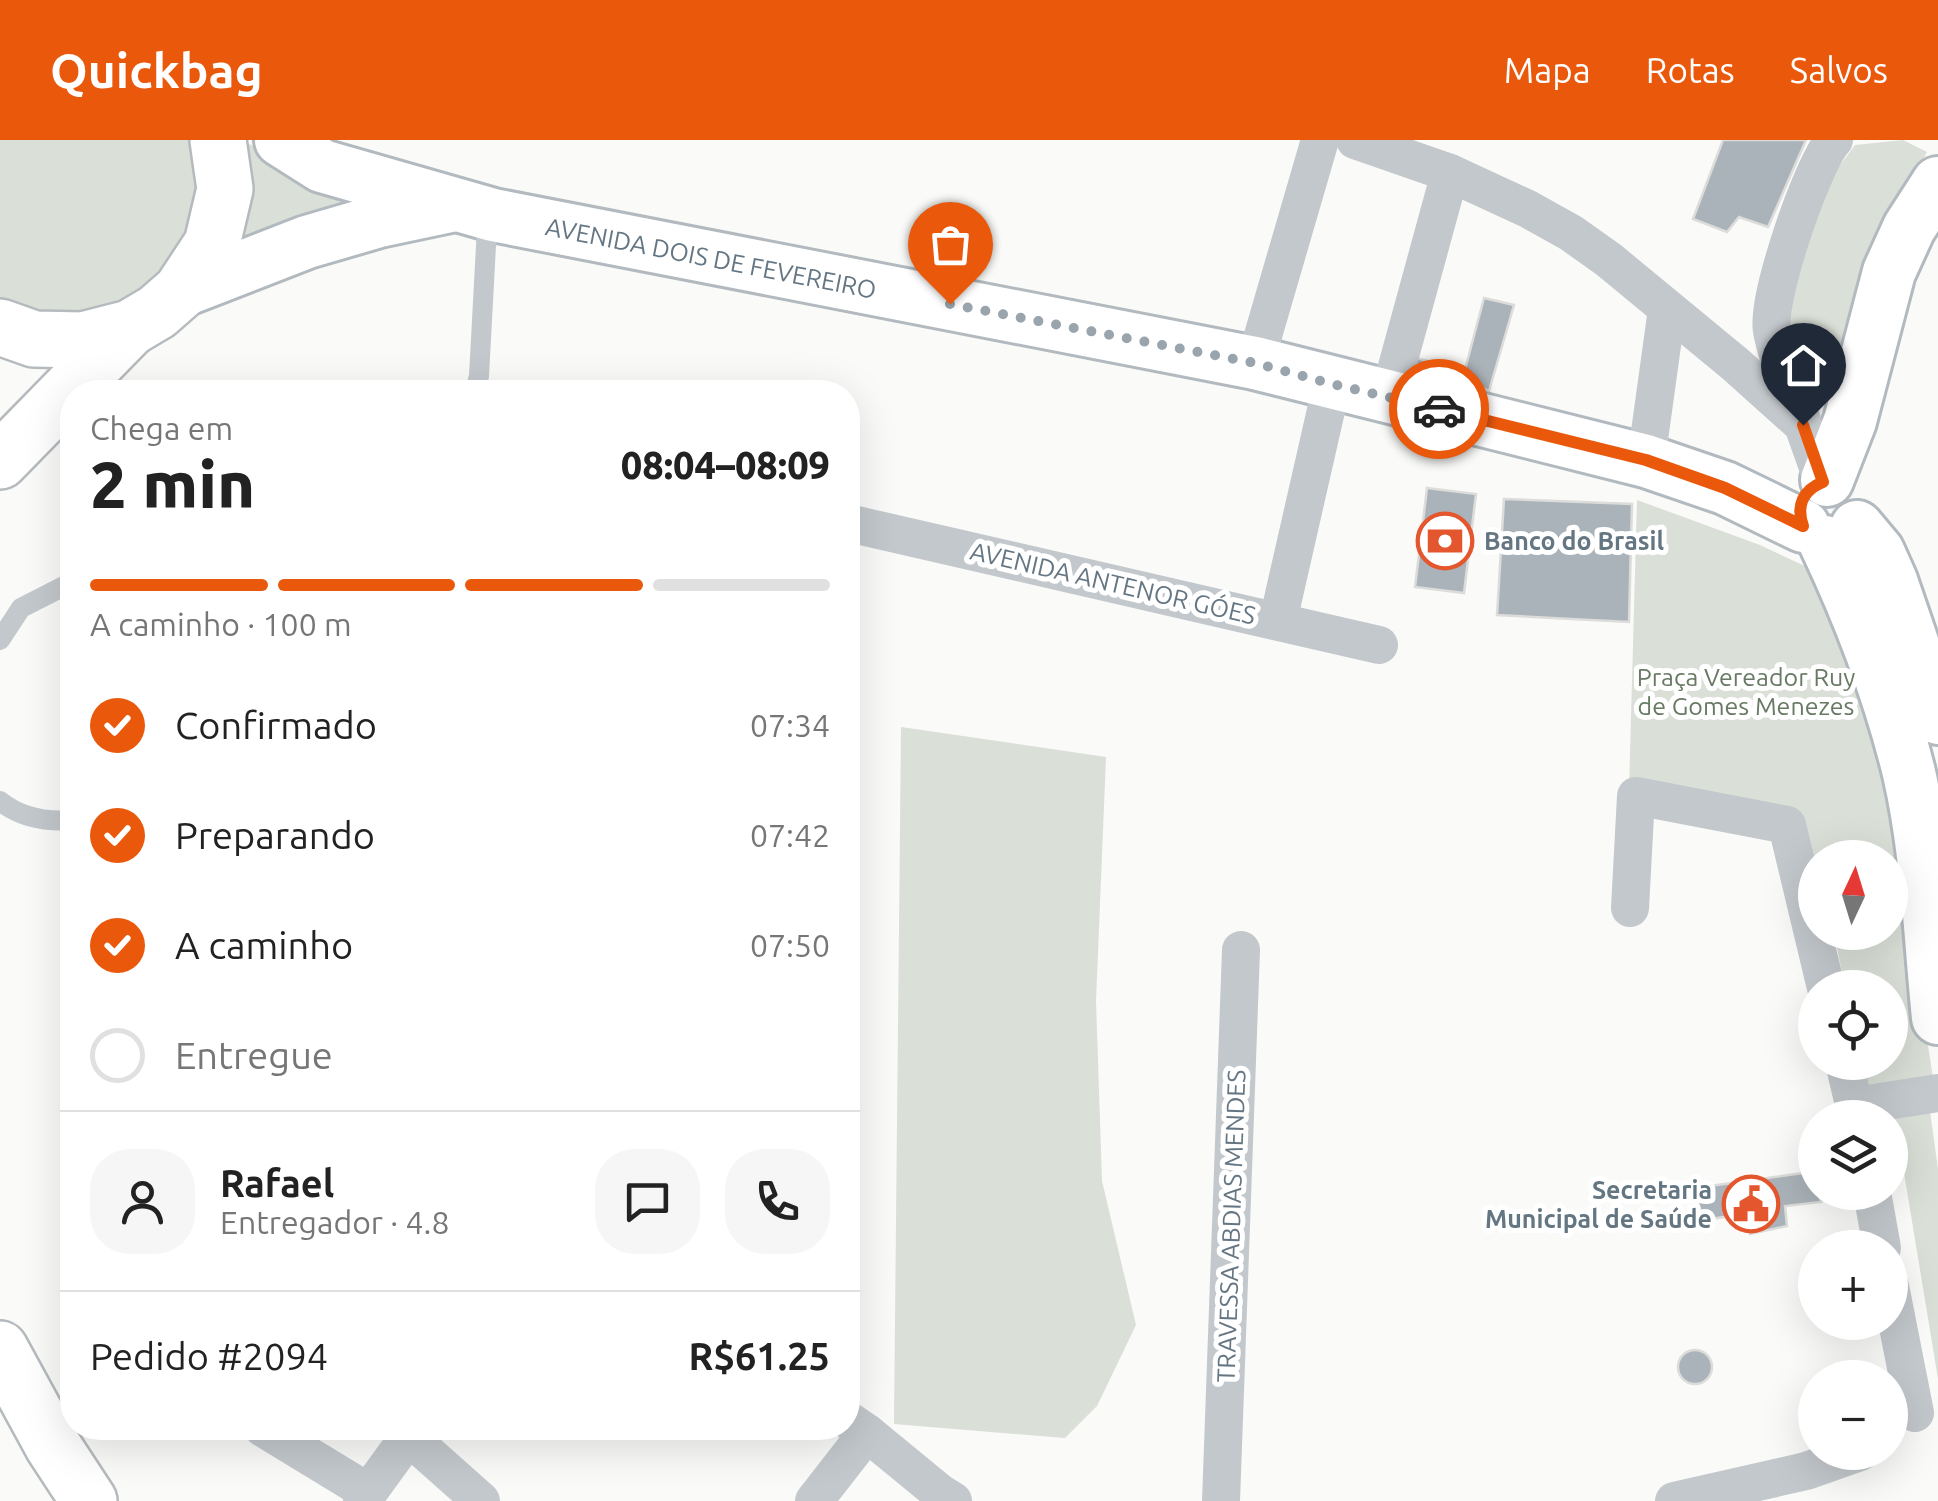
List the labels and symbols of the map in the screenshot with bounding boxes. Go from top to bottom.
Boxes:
pin [908,202,993,305]
street label: AVENIDA DOIS DE FEVEREIRO [543,212,879,304]
pin [1761,323,1846,426]
courier [1389,359,1489,459]
bank icon: Banco do Brasil [1415,511,1475,571]
place label: Banco do Brasil [1484,527,1664,555]
street label: AVENIDA ANTENOR GÓES [968,536,1258,630]
park label: Praça Vereador Ruy de Gomes Menezes [1637,663,1855,720]
north arrow [1798,840,1908,950]
street label: TRAVESSA ABDIAS MENDES [1212,1069,1250,1383]
public building icon: Secretaria Municipal de Saúde [1721,1174,1781,1234]
place label: Secretaria Municipal de Saúde [1485,1176,1712,1233]

